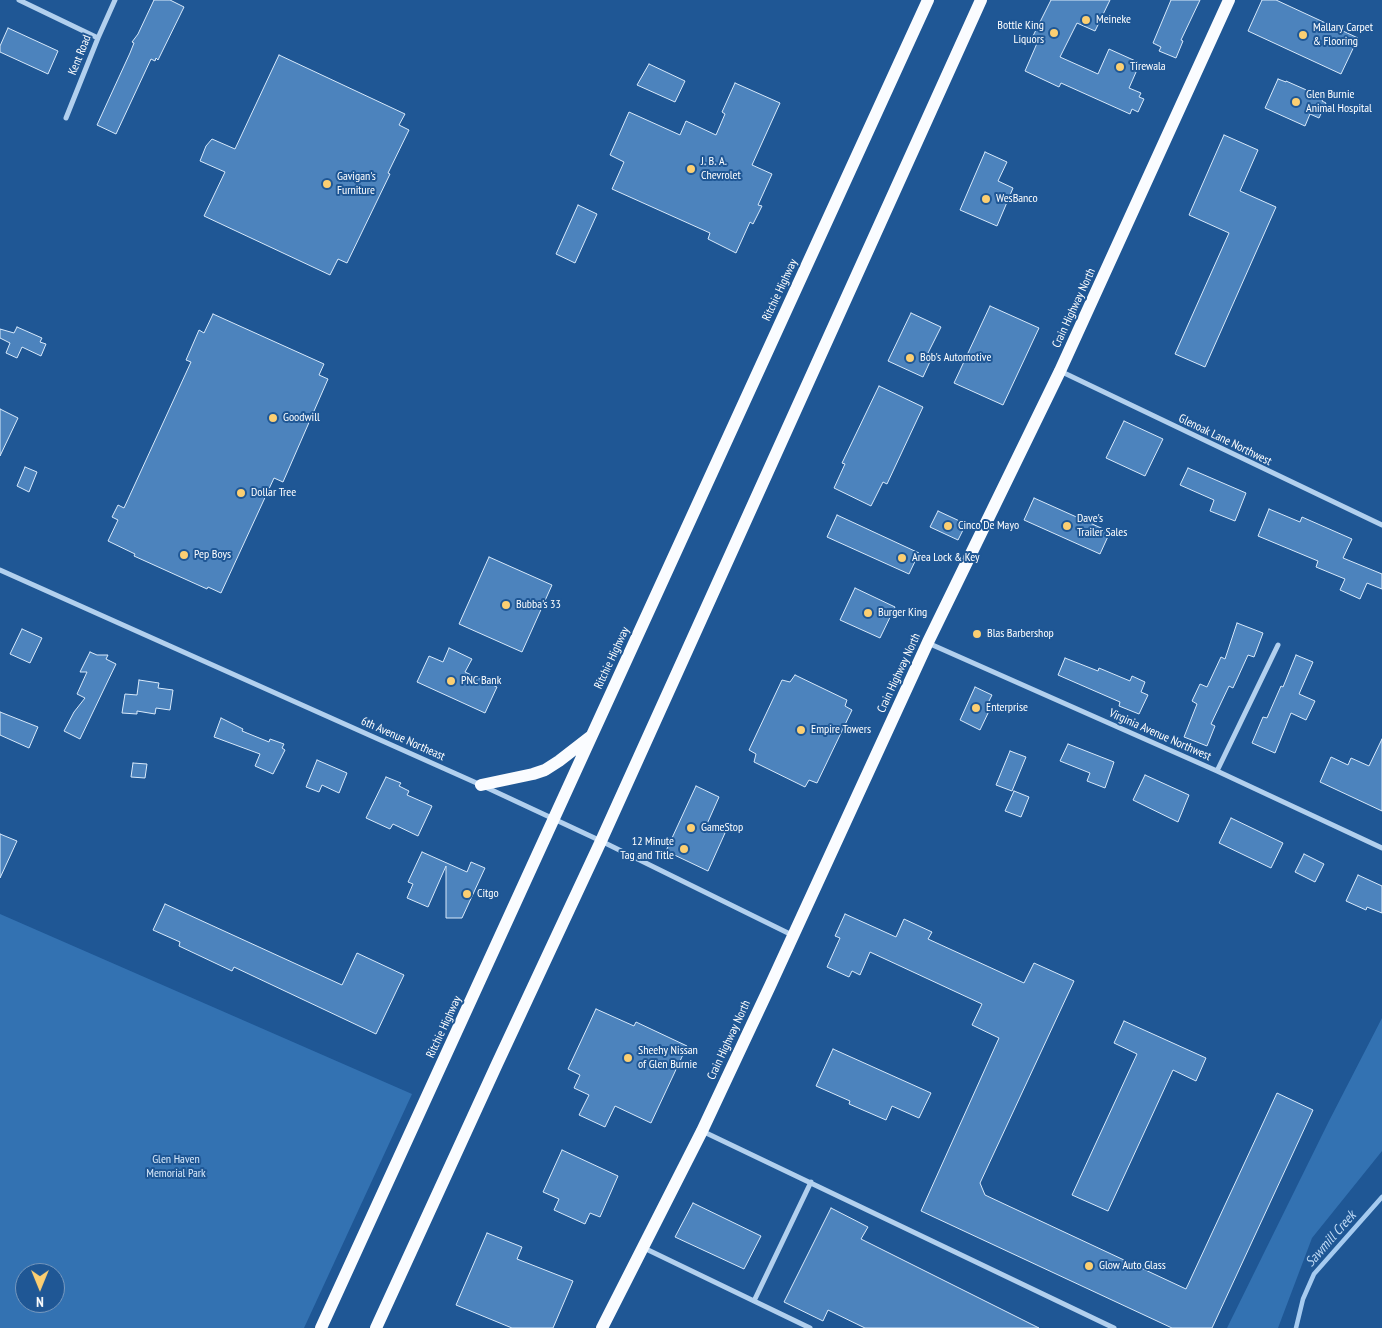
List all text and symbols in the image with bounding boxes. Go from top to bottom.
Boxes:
place label: Meineke [1096,13,1131,27]
marker: Meineke [1080,14,1092,26]
place label: Bottle King Liquors [997,19,1044,47]
place label: Mallary Carpet & Flooring [1313,21,1373,49]
marker: Bottle King Liquors [1048,27,1060,39]
marker: Mallary Carpet & Flooring [1297,29,1309,41]
street label: Kent Road [65,33,95,77]
place label: Tirewala [1130,60,1166,74]
marker: Tirewala [1114,61,1126,73]
place label: Glen Burnie Animal Hospital [1306,88,1372,116]
marker: Glen Burnie Animal Hospital [1290,96,1302,108]
place label: J. B. A. Chevrolet [701,155,741,183]
marker: J. B. A. Chevrolet [685,163,697,175]
place label: Gavigan's Furniture [337,170,376,198]
marker: Gavigan's Furniture [321,178,333,190]
place label: WesBanco [996,192,1038,206]
marker: WesBanco [980,193,992,205]
street label: Ritchie Highway [759,257,801,323]
street label: Crain Highway North [1049,266,1099,350]
place label: Bob's Automotive [920,351,991,365]
marker: Bob's Automotive [904,352,916,364]
place label: Goodwill [283,411,320,425]
street label: Glenoak Lane Northwest [1176,411,1274,469]
marker: Goodwill [267,412,279,424]
place label: Dollar Tree [251,486,296,500]
marker: Dollar Tree [235,487,247,499]
place label: Dave's Trailer Sales [1077,512,1127,540]
place label: Cinco De Mayo [958,519,1019,533]
marker: Cinco De Mayo [942,520,954,532]
marker: Dave's Trailer Sales [1061,520,1073,532]
place label: Pep Boys [194,548,231,562]
marker: Pep Boys [178,549,190,561]
place label: Area Lock & Key [912,551,979,565]
marker: Area Lock & Key [896,552,908,564]
place label: Bubba's 33 [516,598,561,612]
marker: Bubba's 33 [500,599,512,611]
place label: Burger King [878,606,927,620]
marker: Burger King [862,607,874,619]
street label: Ritchie Highway [591,625,633,691]
place label: Blas Barbershop [987,627,1054,641]
marker: Blas Barbershop [971,628,983,640]
street label: Crain Highway North [874,631,924,715]
place label: PNC Bank [461,674,501,688]
marker: PNC Bank [445,675,457,687]
place label: Enterprise [986,701,1028,715]
marker: Enterprise [970,702,982,714]
street label: Virginia Avenue Northwest [1107,706,1213,764]
street label: 6th Avenue Northeast [359,714,447,764]
place label: Empire Towers [811,723,871,737]
marker: Empire Towers [795,724,807,736]
place label: GameStop [701,821,743,835]
marker: GameStop [685,822,697,834]
place label: 12 Minute Tag and Title [620,835,674,863]
marker: 12 Minute Tag and Title [678,843,690,855]
place label: Citgo [477,887,499,901]
marker: Citgo [461,888,473,900]
street label: Ritchie Highway [423,994,465,1060]
street label: Crain Highway North [704,998,754,1082]
place label: Sheehy Nissan of Glen Burnie [638,1044,698,1072]
marker: Sheehy Nissan of Glen Burnie [622,1052,634,1064]
park label: Glen Haven Memorial Park [146,1153,206,1181]
water label: Sawmill Creek [1302,1208,1360,1270]
place label: Glow Auto Glass [1099,1259,1166,1273]
marker: Glow Auto Glass [1083,1260,1095,1272]
north arrow [15,1263,65,1313]
text: N [36,1293,44,1311]

